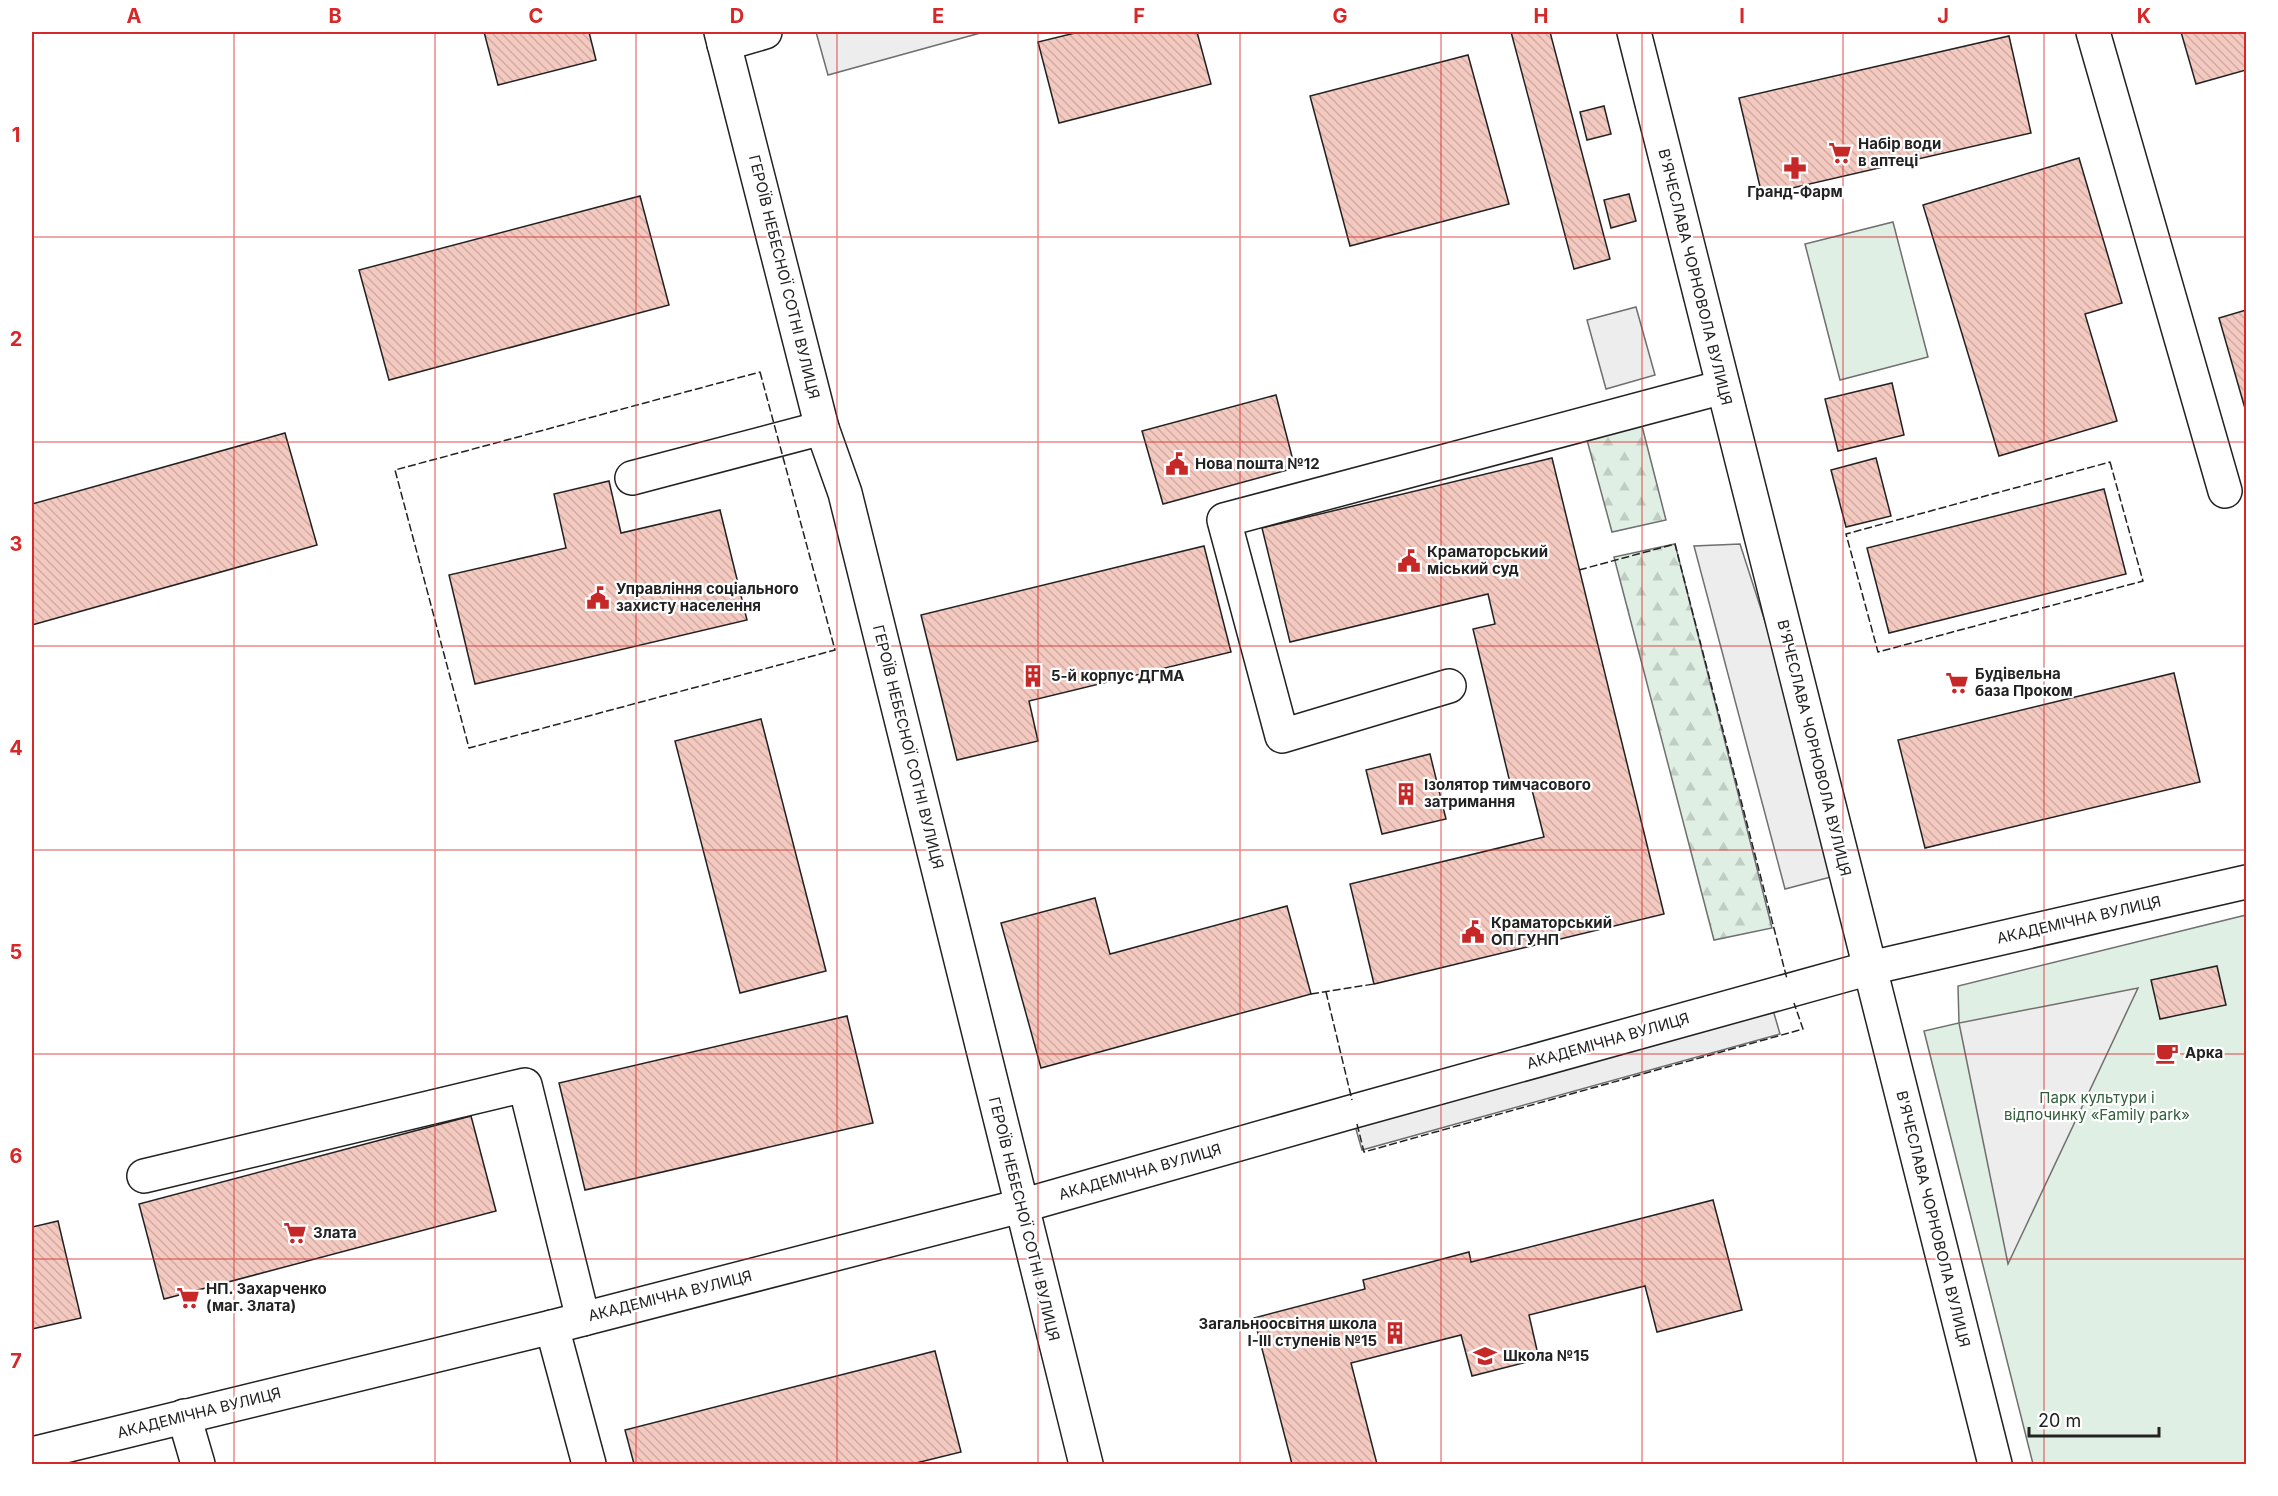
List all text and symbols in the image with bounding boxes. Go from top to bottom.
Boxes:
text: A [127,4,142,28]
text: B [328,4,342,28]
text: C [529,4,543,28]
text: D [730,4,744,28]
text: E [932,4,944,28]
text: F [1133,4,1145,28]
text: G [1332,4,1348,28]
text: H [1534,4,1548,28]
text: I [1739,4,1745,28]
text: J [1937,4,1949,28]
text: K [2137,4,2151,28]
text: 1 [12,123,20,147]
place label: Набір води в аптеці [1858,134,1941,170]
supermarket icon: Набір води в аптеці [1827,140,1853,166]
street label: В'ЯЧЕСЛАВА ЧОРНОВОЛА ВУЛИЦЯ [1654,147,1737,407]
street label: ГЕРОЇВ НЕБЕСНОЇ СОТНІ ВУЛИЦЯ [745,153,824,401]
pharmacy icon: Гранд-Фарм [1782,155,1808,181]
place label: Гранд-Фарм [1747,182,1843,201]
text: 2 [10,327,22,351]
public building icon: Нова пошта №12 [1164,451,1190,477]
place label: Нова пошта №12 [1195,454,1320,473]
text: 3 [10,532,22,556]
place label: Краматорський міський суд [1427,542,1548,578]
public building icon: Краматорський міський суд [1396,548,1422,574]
place label: Управління соціального захисту населення [616,579,799,615]
public building icon: Управління соціального захисту населення [585,585,611,611]
street label: В'ЯЧЕСЛАВА ЧОРНОВОЛА ВУЛИЦЯ [1773,618,1856,878]
street label: ГЕРОЇВ НЕБЕСНОЇ СОТНІ ВУЛИЦЯ [869,623,948,871]
building icon: 5-й корпус ДГМА [1020,663,1046,689]
place label: Будівельна база Проком [1975,664,2073,700]
place label: 5-й корпус ДГМА [1051,666,1185,685]
supermarket icon: Будівельна база Проком [1944,670,1970,696]
text: 4 [9,736,23,760]
place label: Ізолятор тимчасового затримання [1424,775,1591,811]
building icon: Ізолятор тимчасового затримання [1393,781,1419,807]
street label: АКАДЕМІЧНА ВУЛИЦЯ [1995,891,2163,948]
place label: Краматорський ОП ГУНП [1491,913,1612,949]
public building icon: Краматорський ОП ГУНП [1460,919,1486,945]
text: 5 [10,940,22,964]
street label: АКАДЕМІЧНА ВУЛИЦЯ [1524,1008,1691,1073]
cafe icon: Арка [2154,1040,2180,1066]
place label: Арка [2185,1043,2223,1062]
park label: Парк культури і відпочинку «Family park» [2004,1088,2190,1124]
street label: В'ЯЧЕСЛАВА ЧОРНОВОЛА ВУЛИЦЯ [1892,1089,1975,1349]
street label: ГЕРОЇВ НЕБЕСНОЇ СОТНІ ВУЛИЦЯ [985,1095,1064,1343]
street label: АКАДЕМІЧНА ВУЛИЦЯ [1056,1139,1223,1204]
text: 6 [10,1144,23,1168]
supermarket icon: Злата [282,1220,308,1246]
place label: Злата [313,1223,357,1242]
street label: АКАДЕМІЧНА ВУЛИЦЯ [586,1266,754,1325]
place label: НП. Захарченко (маг. Злата) [206,1279,327,1315]
supermarket icon: НП. Захарченко (маг. Злата) [175,1285,201,1311]
place label: Загальноосвітня школа І-ІІІ ступенів №15 [1199,1314,1377,1350]
building icon: Загальноосвітня школа І-ІІІ ступенів №15 [1382,1320,1408,1346]
school or university icon: Школа №15 [1472,1343,1498,1369]
place label: Школа №15 [1503,1346,1589,1365]
text: 7 [10,1349,22,1373]
street label: АКАДЕМІЧНА ВУЛИЦЯ [115,1383,283,1442]
scale bar [2029,1400,2160,1438]
text: 20 m [2038,1410,2081,1431]

